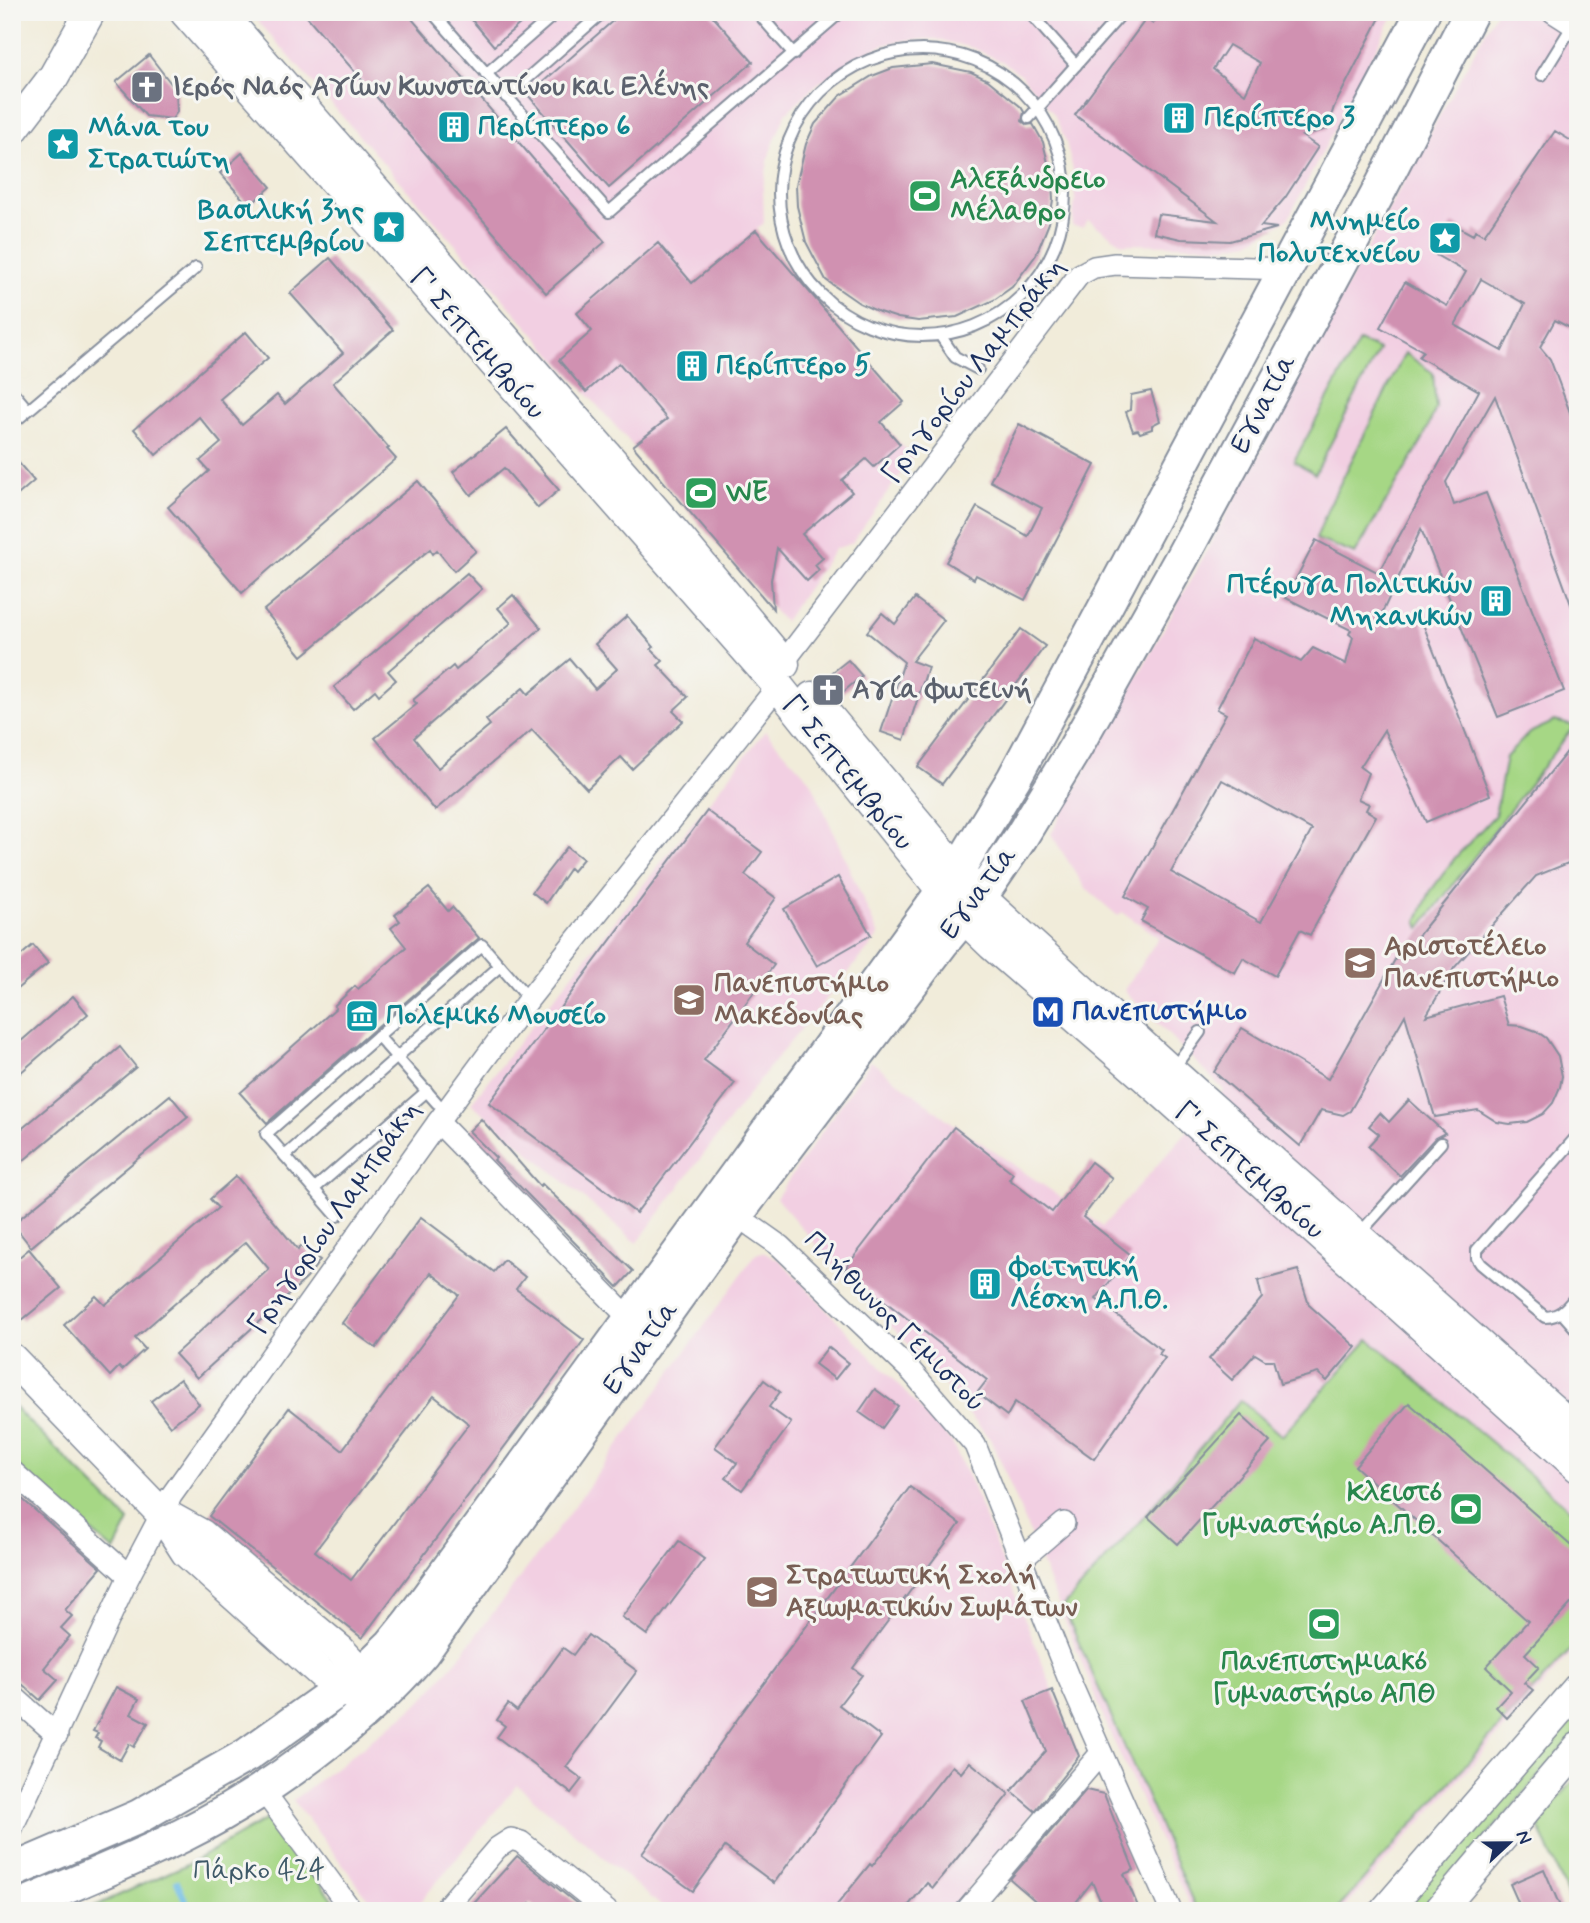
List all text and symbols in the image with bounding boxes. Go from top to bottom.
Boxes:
church icon: Ιερός Ναός Αγίων Κωνσταντίνου και Ελένης [128,68,166,106]
place label: Ιερός Ναός Αγίων Κωνσταντίνου και Ελένης [172,68,709,106]
building icon: Περίπτερο 3 [1160,99,1198,137]
place label: Περίπτερο 3 [1204,100,1355,137]
building icon: Περίπτερο 6 [435,108,473,146]
place label: Περίπτερο 6 [478,109,631,146]
place label: Μάνα του Στρατιώτη [88,110,230,179]
place icon: Μάνα του Στρατιώτη [44,125,82,163]
place label: Αλεξάνδρειο Μέλαθρο [950,162,1106,231]
sports icon: Αλεξάνδρειο Μέλαθρο [906,177,944,215]
place label: Βασιλική 3ης Σεπτεμβρίου [198,193,364,262]
place label: Μνημείο Πολυτεχνείου [1258,204,1420,273]
place icon: Βασιλική 3ης Σεπτεμβρίου [370,208,408,246]
place icon: Μνημείο Πολυτεχνείου [1426,219,1464,257]
street label: Γρηγορίου Λαμπράκη [874,250,1074,492]
street label: Γ' Σεπτεμβρίου [401,260,553,428]
building icon: Περίπτερο 5 [673,347,711,385]
place label: Περίπτερο 5 [716,348,871,385]
street label: Εγνατία [1222,348,1306,460]
sports icon: WE [682,474,720,512]
place label: WE [726,475,768,512]
place label: Πτέρυγα Πολιτικών Μηχανικών [1227,566,1472,636]
building icon: Πτέρυγα Πολιτικών Μηχανικών [1477,582,1515,620]
church icon: Αγία Φωτεινή [809,671,847,709]
place label: Αγία Φωτεινή [852,672,1032,709]
street label: Γ' Σεπτεμβρίου [773,688,921,858]
street label: Εγνατία [932,839,1026,947]
place label: Αριστοτέλειο Πανεπιστήμιο [1384,928,1559,998]
school or university icon: Αριστοτέλειο Πανεπιστήμιο [1341,944,1379,982]
place label: Πανεπιστήμιο Μακεδονίας [714,966,889,1035]
school or university icon: Πανεπιστήμιο Μακεδονίας [670,981,708,1019]
metro station icon: Πανεπιστήμιο [1029,993,1067,1031]
place label: Πανεπιστήμιο [1072,994,1247,1031]
museum icon: Πολεμικό Μουσείο [343,997,381,1035]
place label: Πολεμικό Μουσείο [386,998,606,1035]
street label: Γρηγορίου Λαμπράκη [240,1094,430,1342]
street label: Γ' Σεπτεμβρίου [1166,1094,1332,1248]
street label: Πλήθωνος Γεμιστού [795,1223,993,1421]
place label: Φοιτητική Λέσχη Α.Π.Θ. [1008,1250,1168,1319]
building icon: Φοιτητική Λέσχη Α.Π.Θ. [966,1265,1004,1303]
street label: Εγνατία [594,1294,688,1402]
place label: Κλειστό Γυμναστήριο Α.Π.Θ. [1201,1475,1442,1544]
sports icon: Κλειστό Γυμναστήριο Α.Π.Θ. [1447,1490,1485,1528]
place label: Στρατιωτική Σχολή Αξιωματικών Σωμάτων [786,1558,1078,1627]
school or university icon: Στρατιωτική Σχολή Αξιωματικών Σωμάτων [743,1573,781,1611]
sports icon: Πανεπιστημιακό Γυμναστήριο ΑΠΘ [1305,1605,1343,1643]
place label: Πανεπιστημιακό Γυμναστήριο ΑΠΘ [1212,1644,1436,1713]
north arrow [1474,1808,1544,1878]
text: N [1509,1827,1537,1848]
park label: Πάρκο 424 [193,1853,325,1890]

